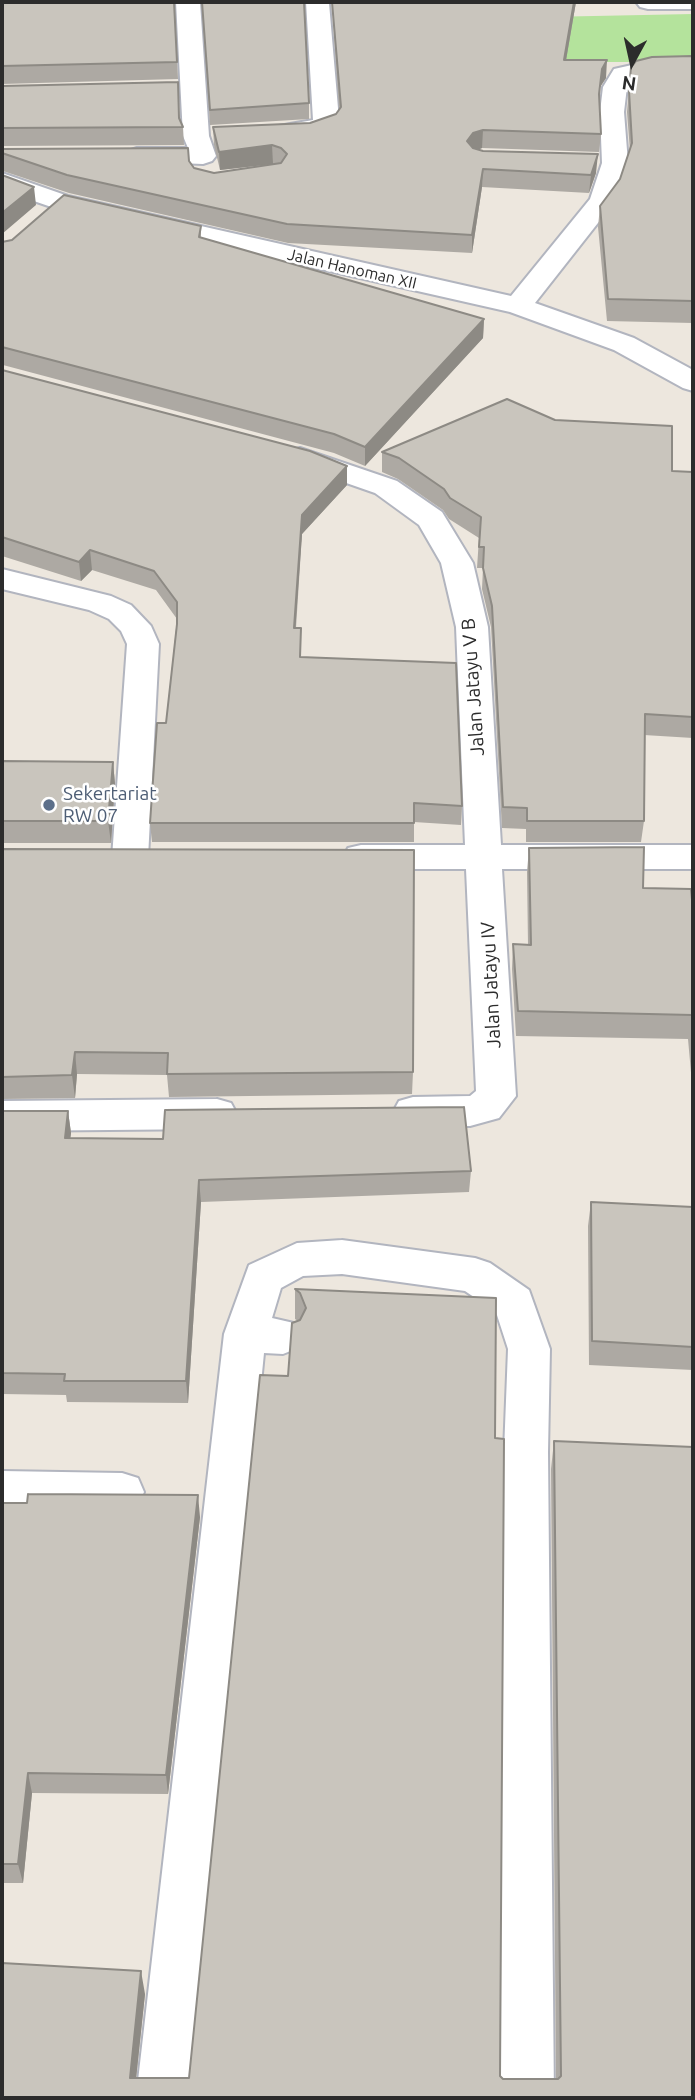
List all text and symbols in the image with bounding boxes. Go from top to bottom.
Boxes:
north arrow [597,28,667,98]
text: N [621,72,638,96]
street label: Jalan Hanoman XII [285,245,419,293]
street label: Jalan Jatayu V B [457,617,489,757]
place label: Sekertariat RW 07 [63,783,157,827]
marker: Sekertariat RW 07 [41,797,57,813]
street label: Jalan Jatayu IV [476,921,506,1049]

